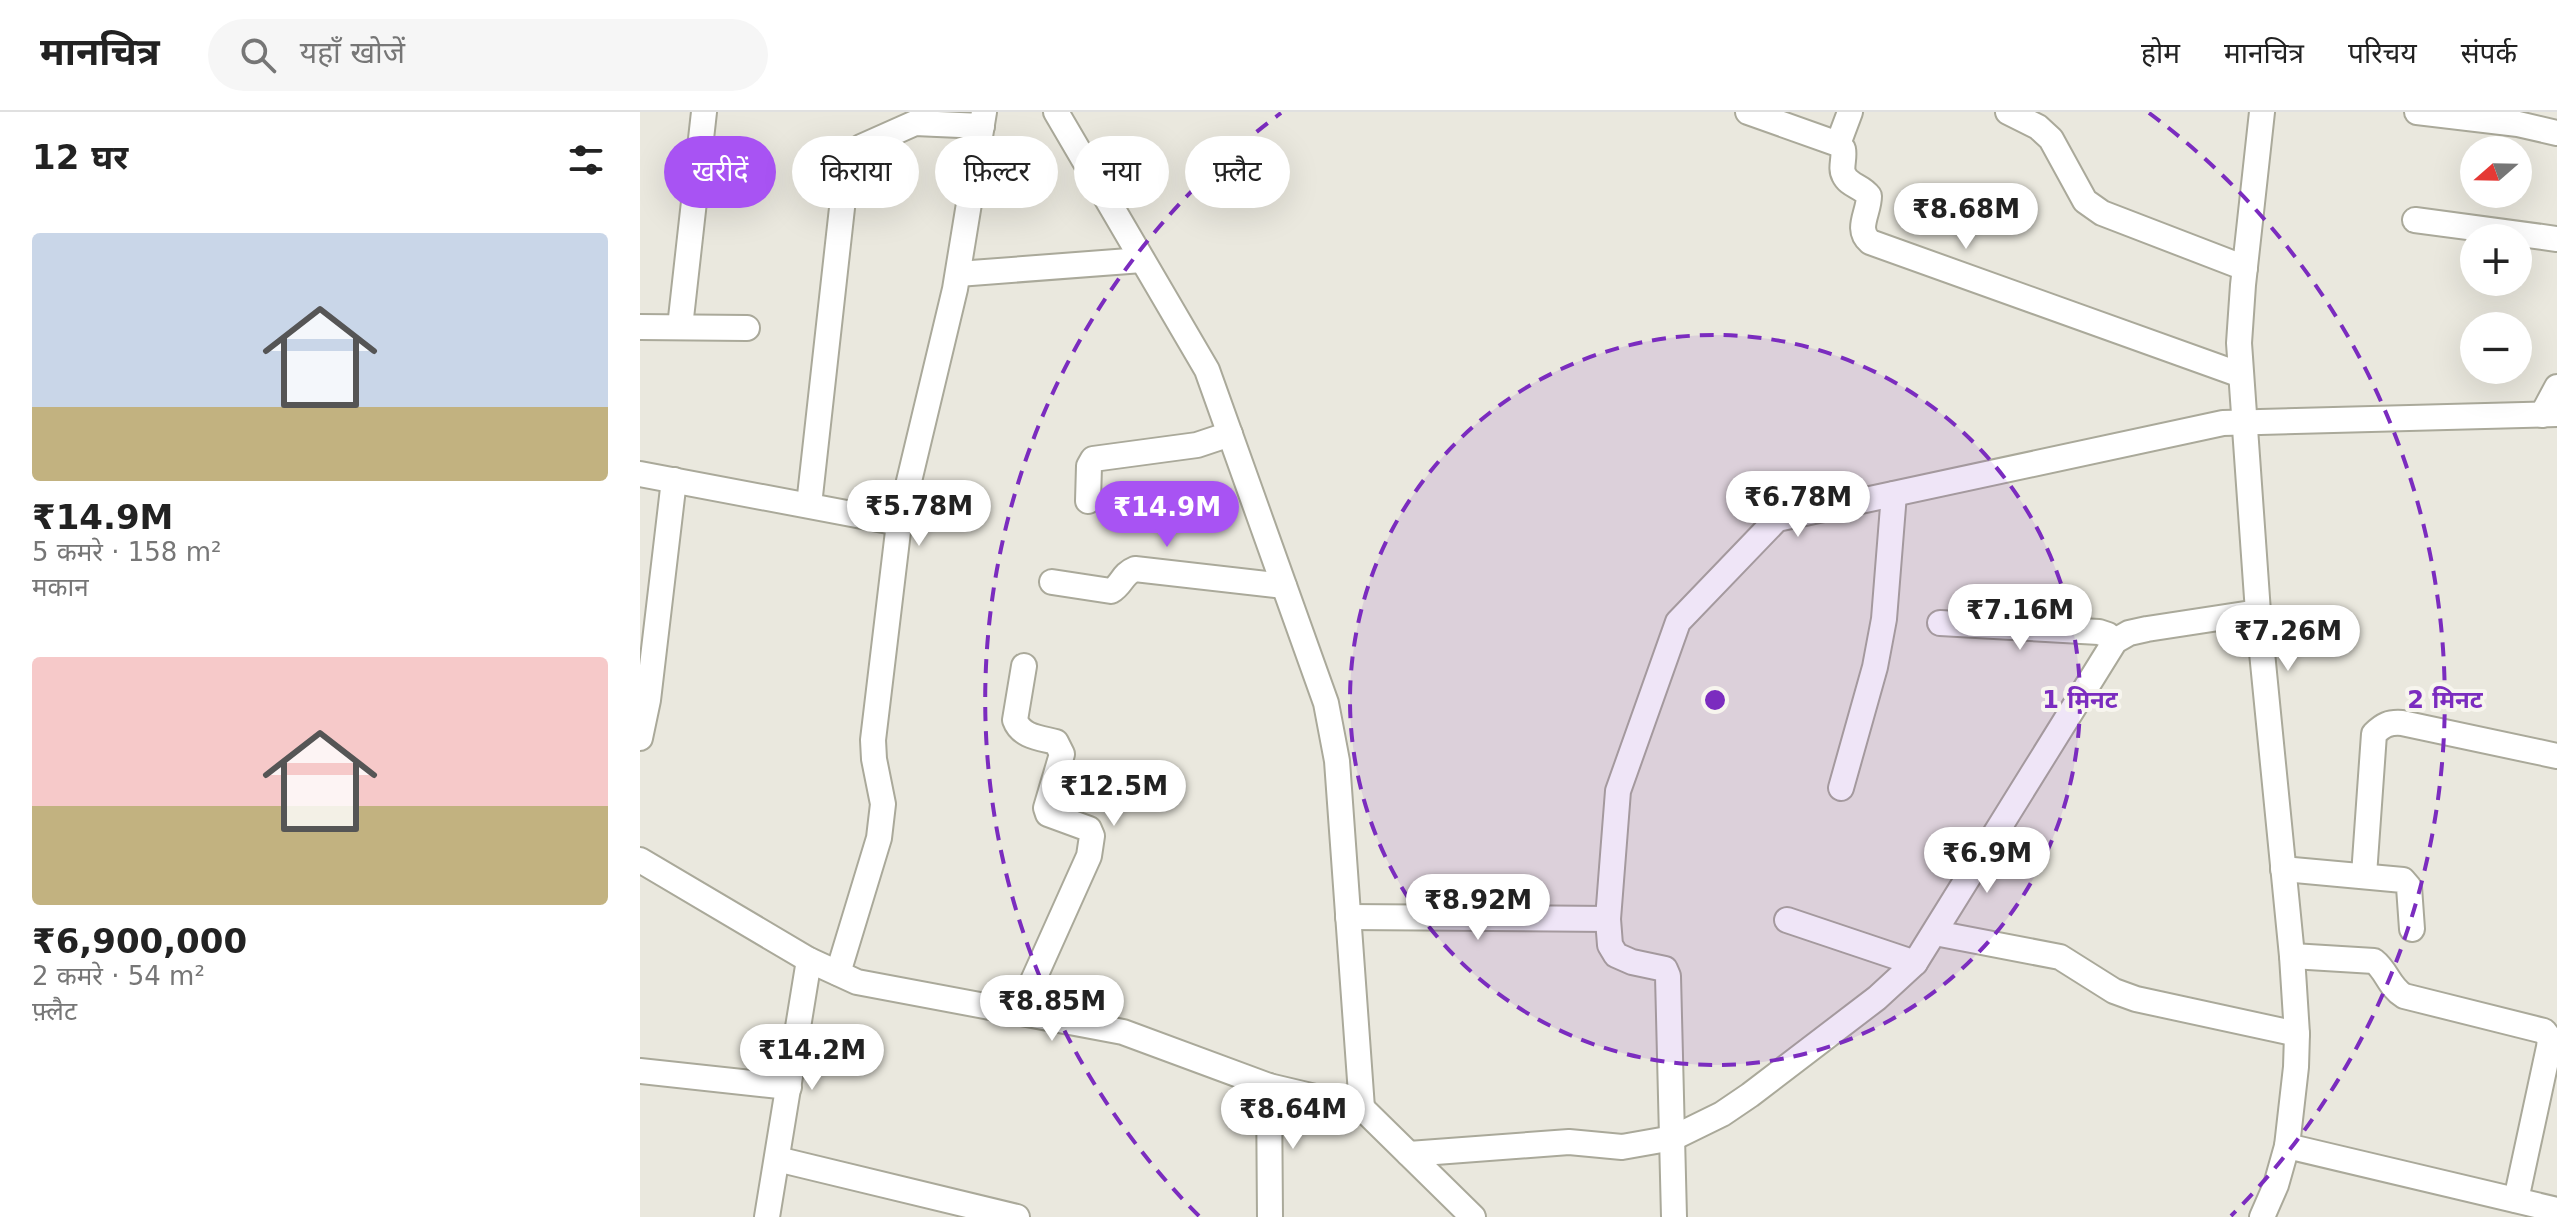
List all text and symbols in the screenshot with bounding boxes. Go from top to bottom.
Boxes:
search box [208,19,768,91]
text: मानचित्र [40,30,160,74]
icon: search [236,33,280,77]
text: यहाँ खोजें [300,35,405,70]
text: होम [2141,37,2180,70]
text: मानचित्र [2224,37,2304,70]
text: परिचय [2348,37,2417,70]
text: संपर्क [2461,37,2517,70]
chip: खरीदें [664,136,776,208]
chip: किराया [792,136,919,208]
chip: फ़िल्टर [935,136,1058,208]
chip: नया [1074,136,1169,208]
chip: फ़्लैट [1185,136,1290,208]
north arrow [2460,136,2532,208]
map controls [2460,136,2532,384]
text: 12 घर [32,137,128,177]
icon: filters [564,138,608,182]
pin: ₹8.68M [1901,183,2031,251]
text: ₹8.68M [1912,194,2020,224]
button: + [2460,224,2532,296]
icon: home [248,285,392,429]
button: − [2460,312,2532,384]
pin: ₹6.78M [1733,471,1863,539]
pin: ₹5.78M [854,480,984,548]
pin: ₹14.9M [1102,481,1232,549]
text: ₹6.78M [1744,482,1852,512]
text: ₹5.78M [865,491,973,521]
text: ₹14.9M [1113,492,1221,522]
text: ₹14.9M [32,497,173,537]
text: 5 कमरे · 158 m² [32,537,221,567]
text: मकान [32,572,89,602]
pin: ₹7.16M [1955,584,2085,652]
text: ₹7.16M [1966,595,2074,625]
pin: ₹7.26M [2223,605,2353,673]
text: ₹7.26M [2234,616,2342,646]
centre of rings [1701,686,1729,714]
text: 1 मिनट [2042,686,2119,714]
text: 2 मिनट [2407,686,2484,714]
icon: home [248,709,392,853]
pin: ₹12.5M [1049,760,1179,828]
text: ₹12.5M [1060,771,1168,801]
pin: ₹6.9M [1931,827,2043,895]
text: ₹6.9M [1942,838,2032,868]
pin: ₹8.92M [1413,874,1543,942]
text: ₹8.92M [1424,885,1532,915]
text: ₹6,900,000 [32,921,247,961]
text: 2 कमरे · 54 m² [32,961,205,991]
pin: ₹8.85M [987,975,1117,1043]
text: ₹8.85M [998,986,1106,1016]
text: फ़्लैट [32,996,77,1026]
pin: ₹14.2M [747,1024,877,1092]
text: ₹14.2M [758,1035,866,1065]
pin: ₹8.64M [1228,1083,1358,1151]
text: ₹8.64M [1239,1094,1347,1124]

